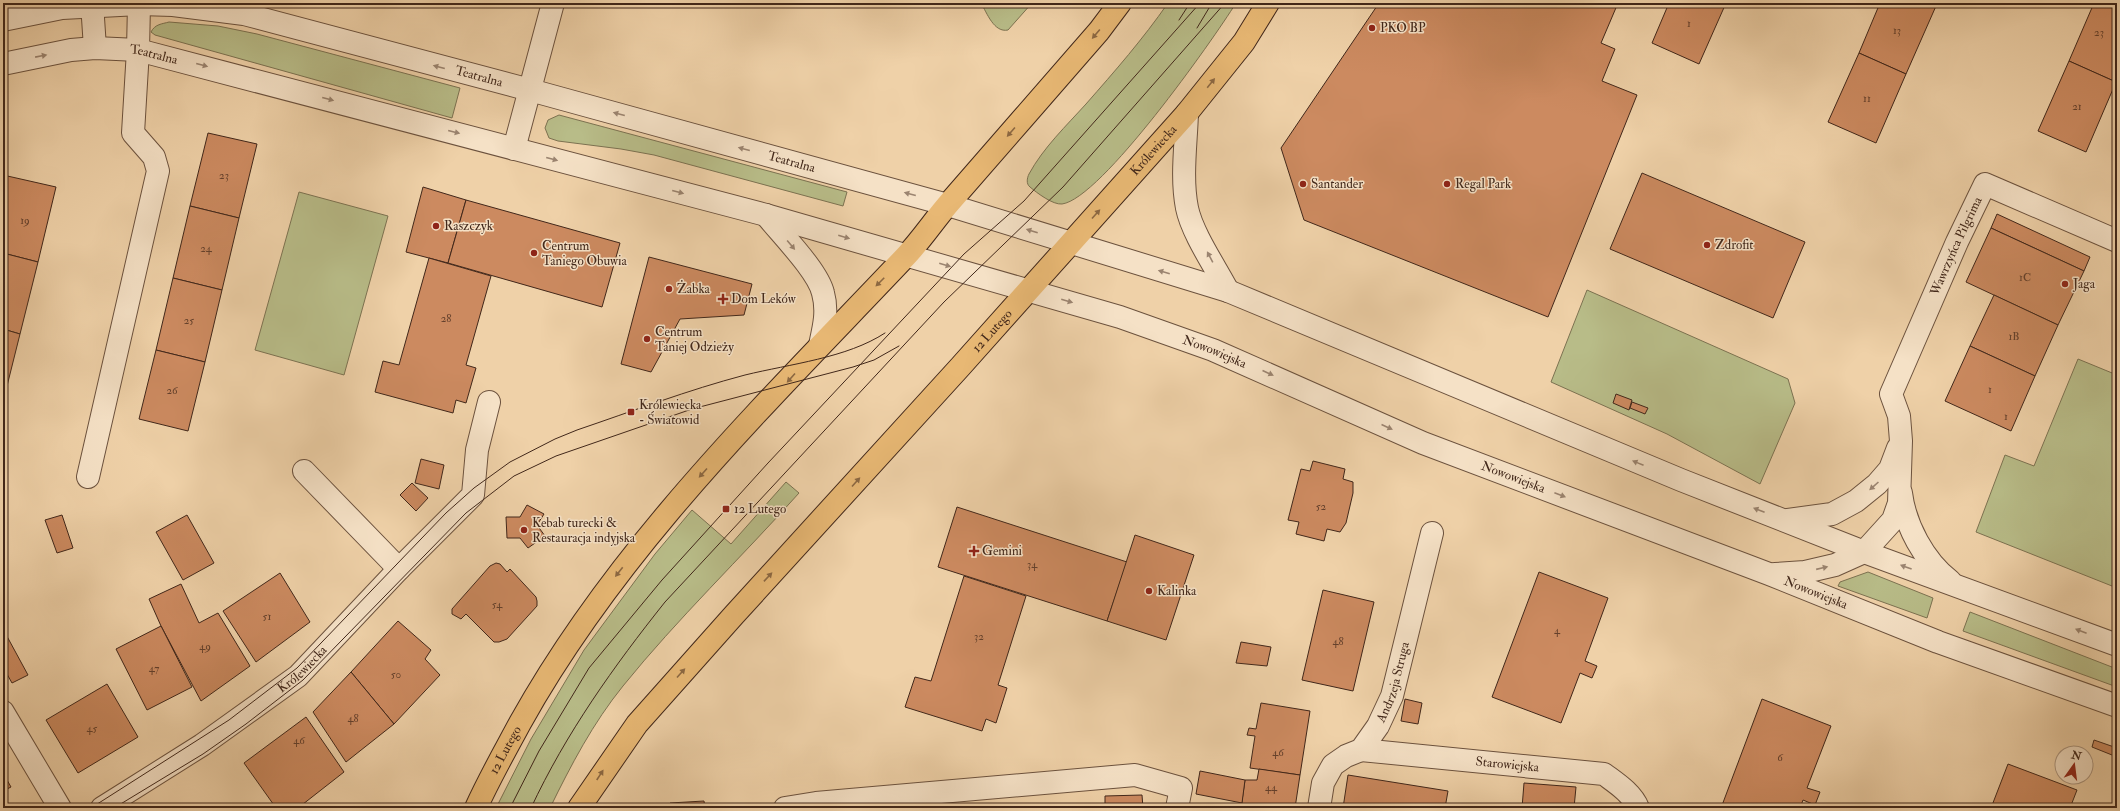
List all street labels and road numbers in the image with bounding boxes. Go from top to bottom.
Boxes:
street label: Teatralna [130,42,180,68]
street label: Teatralna [453,62,505,91]
street label: Królewiecka [1127,121,1181,179]
street label: Teatralna [766,148,818,176]
street label: Wawrzyńca Pilgrima [1926,194,1986,299]
street label: 12 Lutego [969,306,1016,356]
street label: Nowowiejska [1180,332,1250,372]
street label: Nowowiejska [1479,458,1548,497]
street label: Nowowiejska [1781,573,1851,613]
street label: Andrzeja Struga [1372,640,1413,726]
street label: Królewiecka [274,642,331,696]
street label: 12 Lutego [486,723,525,777]
street label: Starowiejska [1475,753,1540,776]

